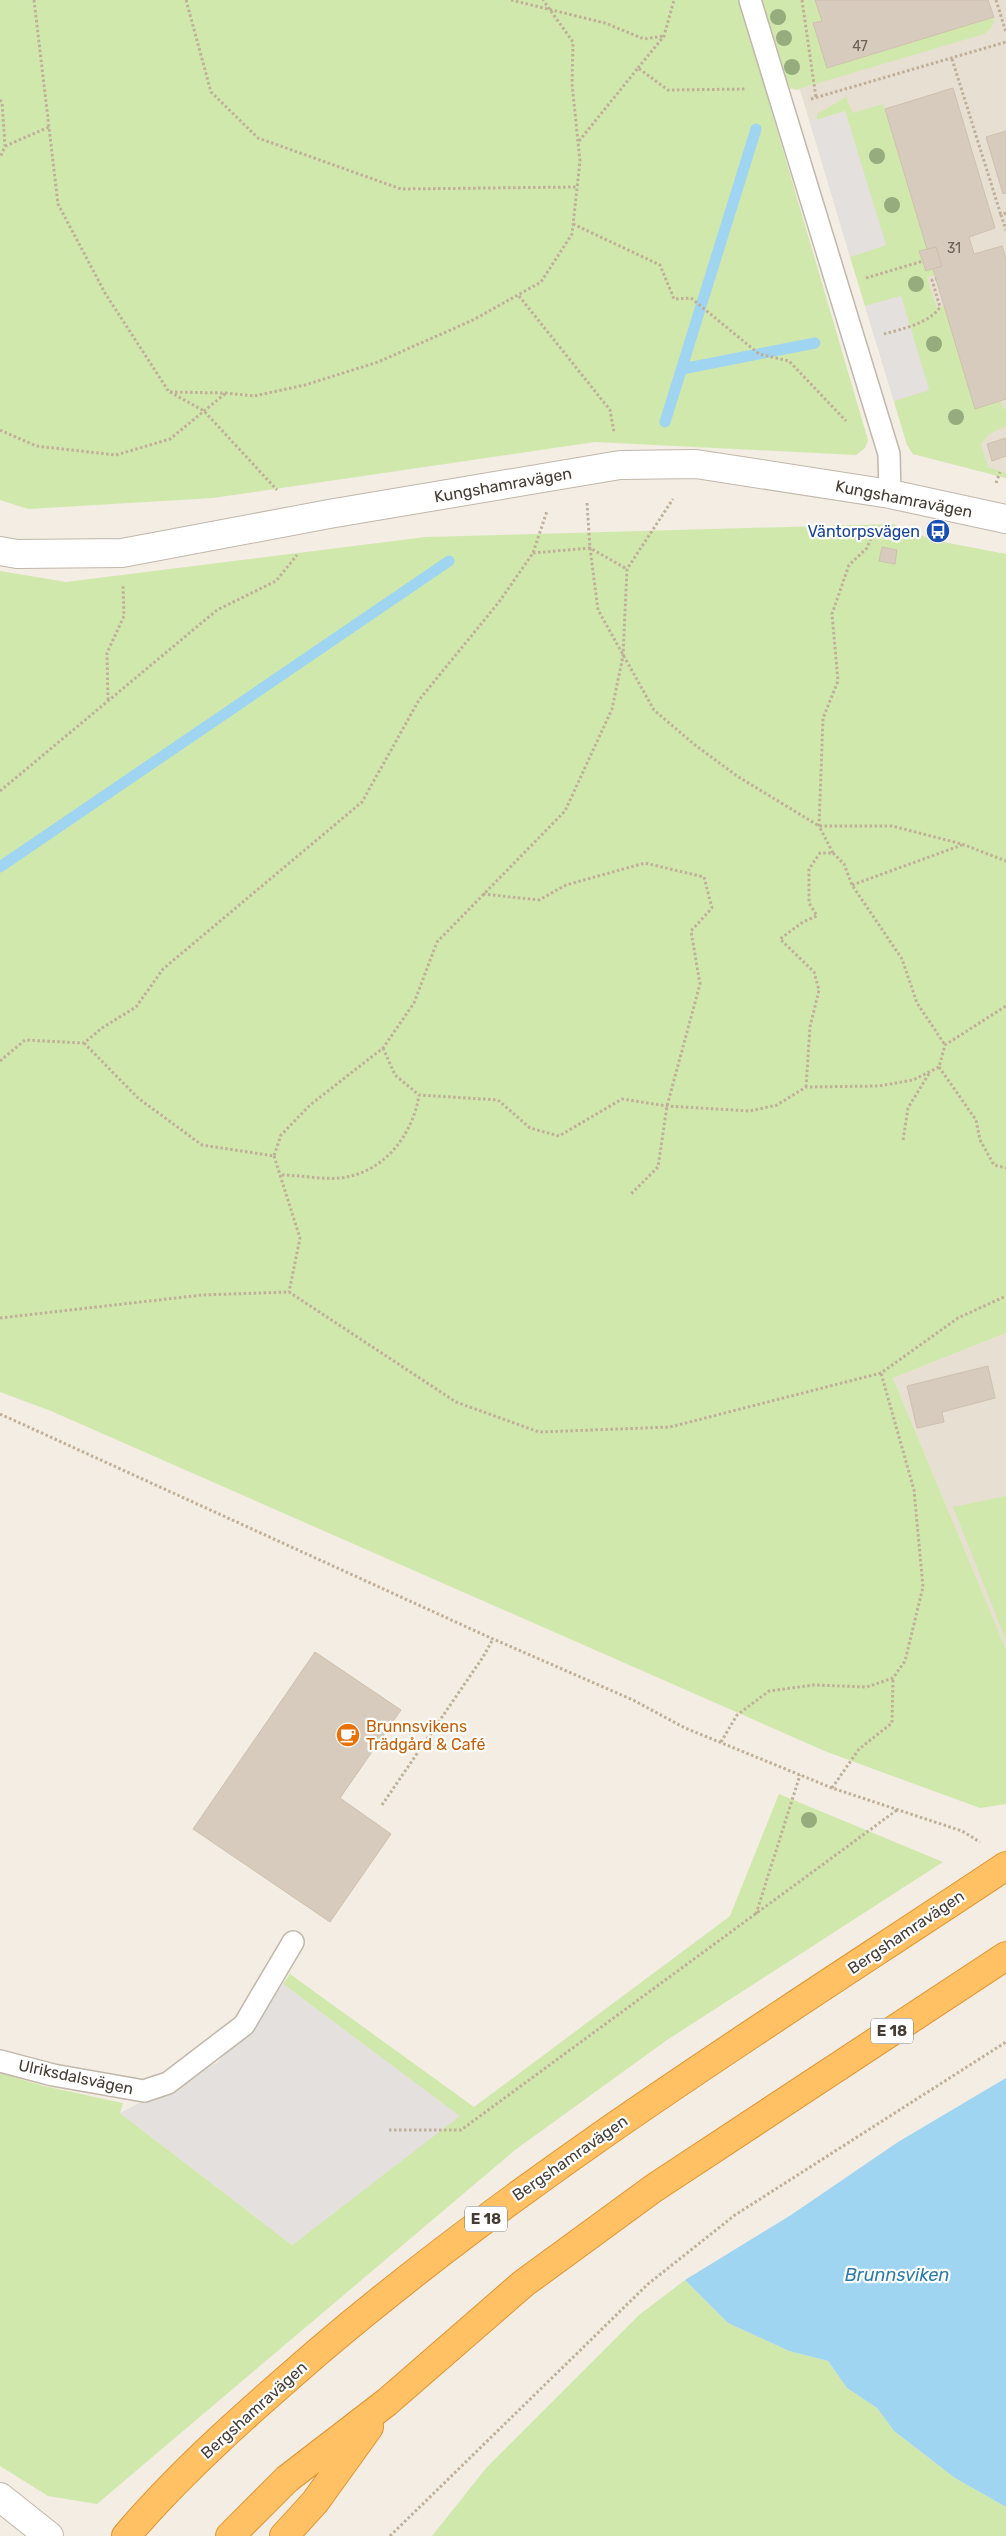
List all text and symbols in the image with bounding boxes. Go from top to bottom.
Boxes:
house number: 47 [852,38,868,55]
house number: 31 [947,240,961,257]
street label: Kungshamravägen [433,464,573,506]
street label: Kungshamravägen [834,476,974,522]
bus stop icon: Väntorpsvägen [925,518,951,544]
place label: Väntorpsvägen [807,522,920,541]
place label: Brunnsvikens Trädgård & Café [366,1717,485,1754]
cafe icon: Brunnsvikens Trädgård & Café [335,1722,361,1748]
street label: Bergshamravägen [844,1886,968,1978]
road number: E 18 [871,2018,913,2044]
street label: Ulriksdalsvägen [17,2056,135,2098]
street label: Bergshamravägen [509,2111,631,2205]
road number: E 18 [465,2206,507,2232]
water label: Brunnsviken [845,2264,949,2286]
street label: Bergshamravägen [197,2357,311,2463]

